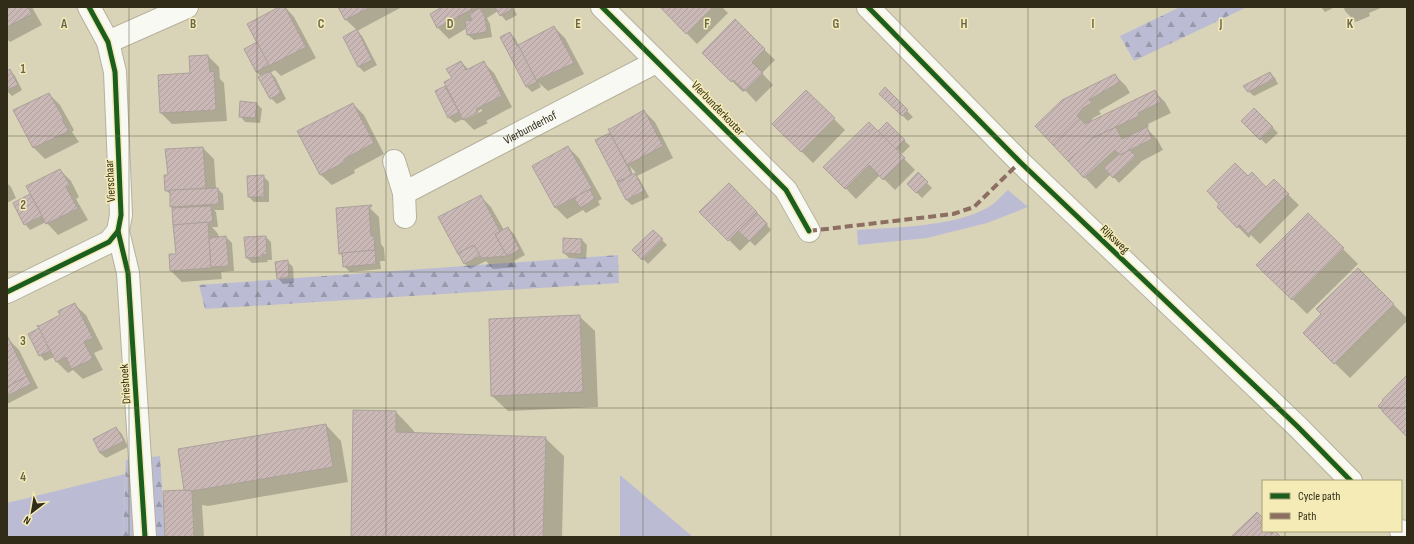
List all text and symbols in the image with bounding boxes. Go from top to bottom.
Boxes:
text: A [60,16,68,32]
text: B [190,16,196,32]
text: C [318,16,325,32]
text: D [447,16,454,32]
text: E [575,16,581,32]
text: F [704,16,710,32]
text: G [833,16,840,32]
text: H [961,16,968,32]
text: I [1092,16,1095,32]
text: J [1219,16,1223,32]
text: K [1347,16,1354,32]
text: 1 [20,61,26,77]
street label: Vierbunderkouter [688,78,748,139]
street label: Vierbunderhof [501,108,560,148]
street label: Vierschaar [102,159,119,203]
text: 2 [20,197,26,213]
street label: Rijksweg [1097,222,1133,257]
text: 3 [20,333,26,349]
street label: Drieshoek [117,363,134,405]
text: 4 [20,469,26,485]
legend [1262,480,1402,532]
text: Cycle path [1298,489,1340,504]
north arrow [12,492,52,532]
text: Path [1298,509,1316,524]
text: N [21,513,33,527]

